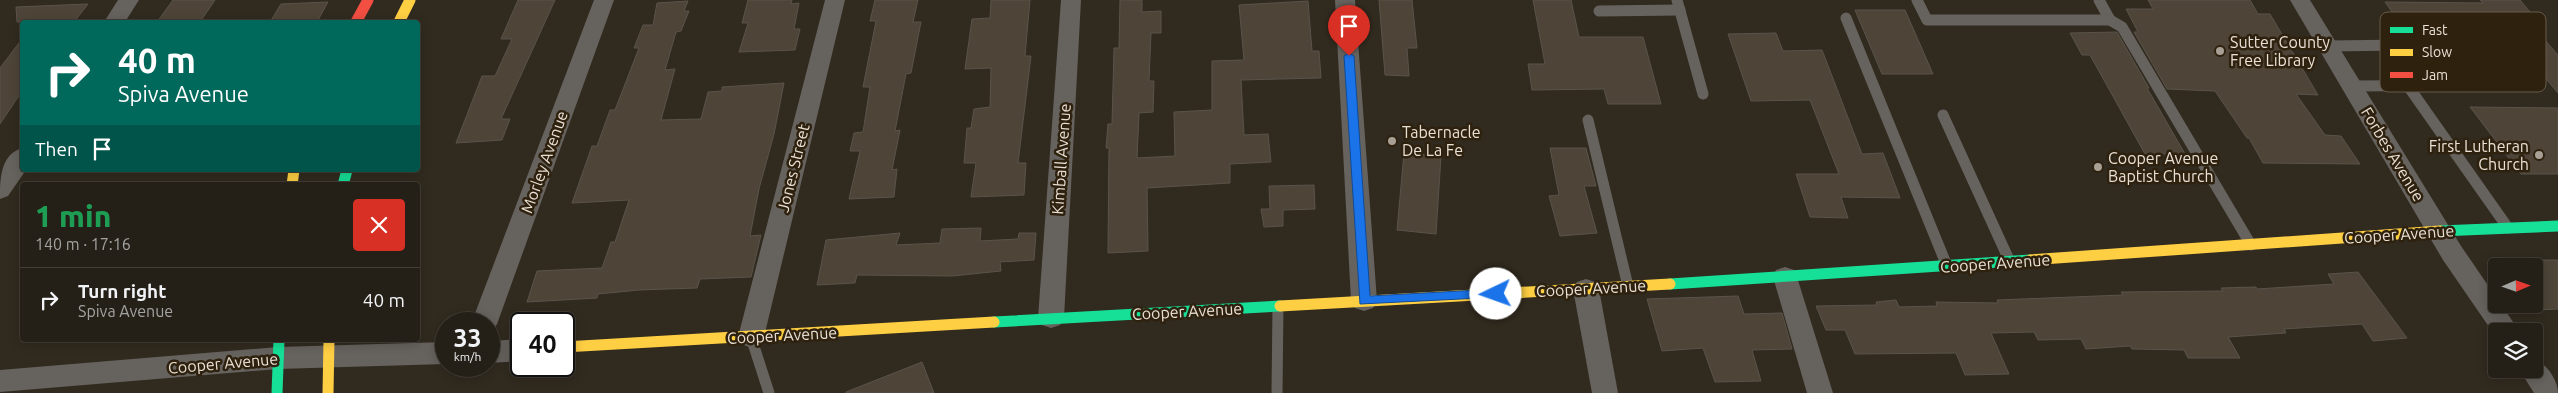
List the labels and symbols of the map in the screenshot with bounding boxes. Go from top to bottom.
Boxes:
pin [1328,5,1370,56]
legend [2380,12,2546,92]
text: Fast [2422,22,2448,38]
place label: Sutter County Free Library [2230,33,2330,69]
text: Slow [2422,44,2452,60]
marker: Sutter County Free Library [2214,45,2226,57]
text: Jam [2422,67,2448,83]
street label: Kimball Avenue [1048,103,1074,215]
street label: Forbes Avenue [2358,104,2428,204]
street label: Morley Avenue [517,108,571,216]
street label: Jones Street [773,121,813,214]
place label: Tabernacle De La Fe [1402,123,1481,159]
marker: Tabernacle De La Fe [1386,135,1398,147]
place label: First Lutheran Church [2429,137,2529,173]
place label: Cooper Avenue Baptist Church [2108,149,2218,185]
marker: First Lutheran Church [2533,149,2545,161]
marker: Cooper Avenue Baptist Church [2092,161,2104,173]
street label: Cooper Avenue [2343,221,2455,247]
street label: Cooper Avenue [1939,250,2051,276]
north arrow [2488,258,2542,312]
position arrow [1469,267,1521,319]
street label: Cooper Avenue [1535,276,1647,300]
street label: Cooper Avenue [1131,299,1243,323]
speed limit sign: 40 [510,312,575,377]
street label: Cooper Avenue [726,323,838,347]
street label: Cooper Avenue [167,349,279,377]

